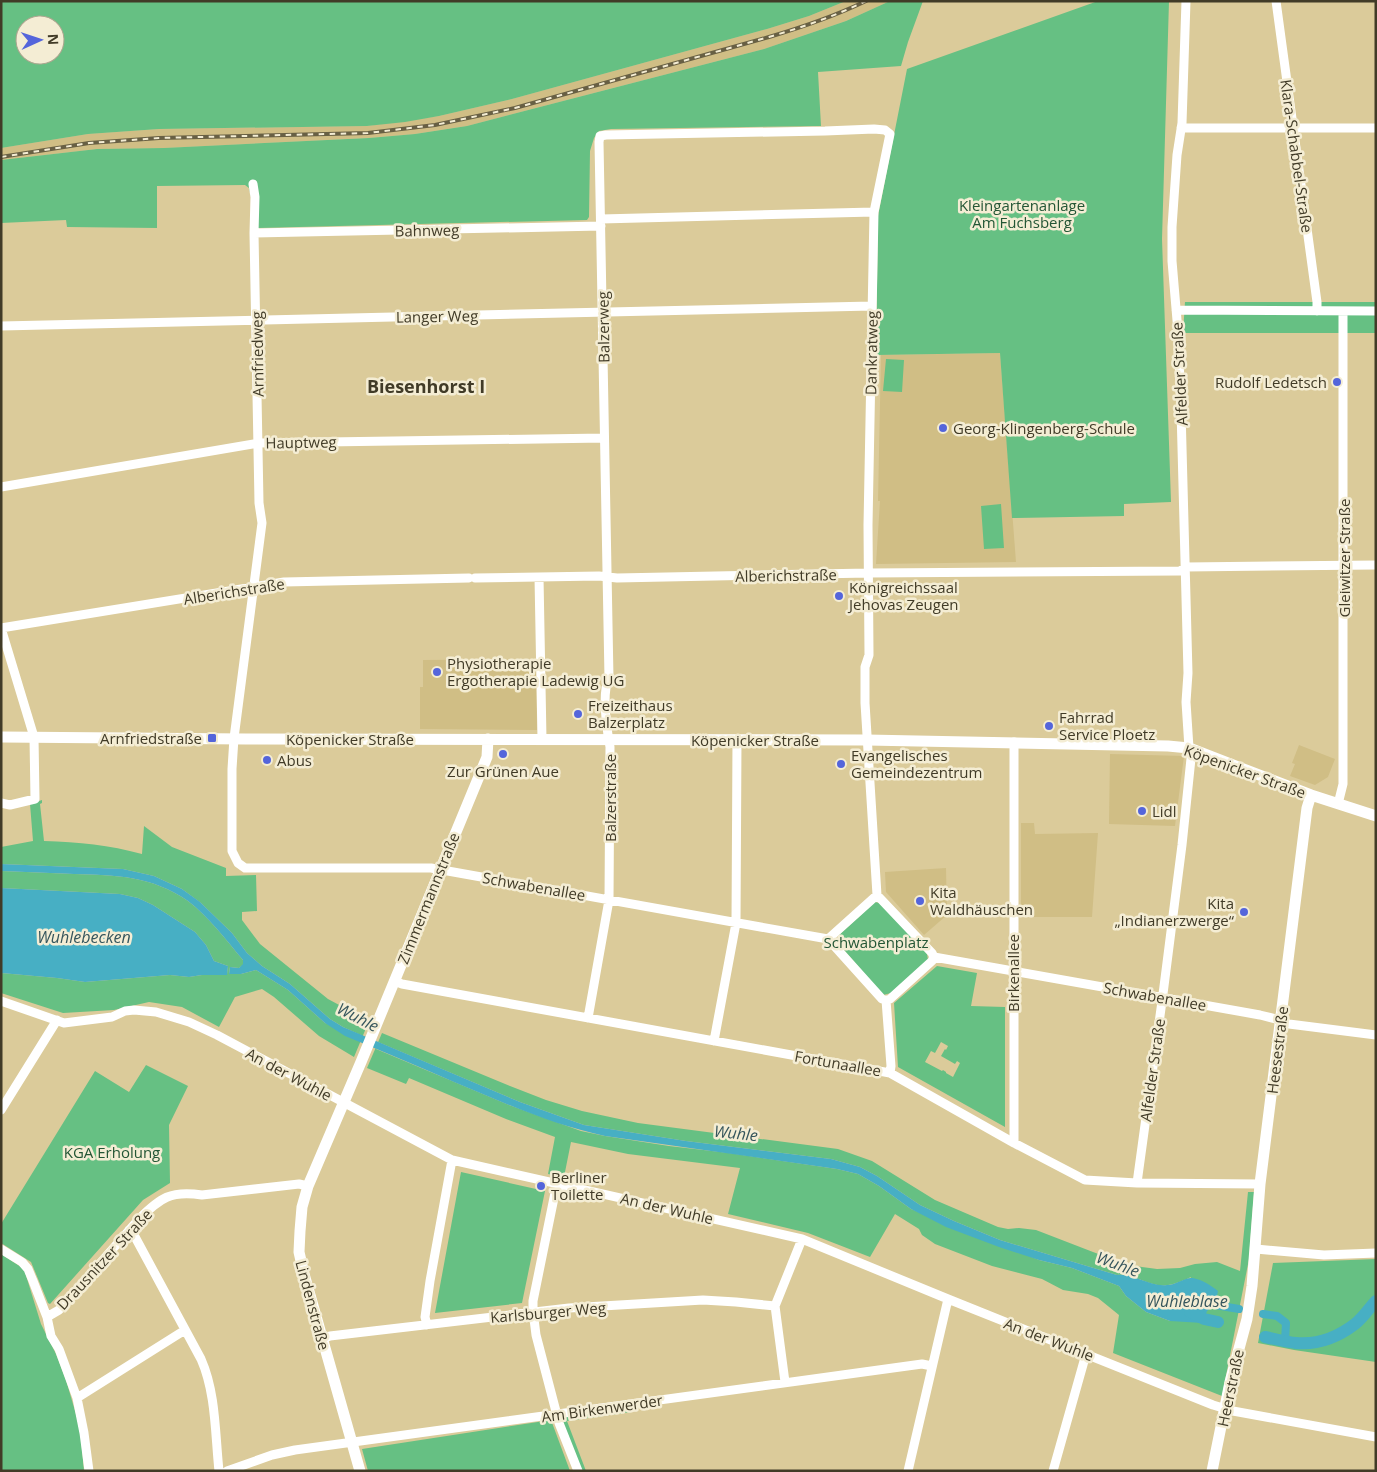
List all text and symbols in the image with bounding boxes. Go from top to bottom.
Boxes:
north arrow [15,15,65,65]
text: N [44,33,63,45]
street label: Klara-Schabbel-Straße [1276,78,1318,234]
park label: Kleingartenanlage Am Fuchsberg [959,195,1085,232]
street label: Bahnweg [395,219,459,241]
street label: Balzerweg [592,291,614,363]
street label: Langer Weg [396,305,478,327]
street label: Arnfriedweg [246,311,268,397]
street label: Dankratweg [860,311,882,395]
street label: Alfelder Straße [1166,322,1192,426]
place label: Rudolf Ledetsch [1215,372,1327,392]
district label: Biesenhorst I [367,374,485,398]
marker: Rudolf Ledetsch [1331,376,1343,388]
place label: Georg-Klingenberg-Schule [953,418,1135,438]
marker: Georg-Klingenberg-Schule [937,422,949,434]
street label: Hauptweg [265,431,337,453]
street label: Gleiwitzer Straße [1334,499,1354,617]
street label: Alberichstraße [735,564,837,586]
street label: Alberichstraße [182,573,286,609]
place label: Königreichssaal Jehovas Zeugen [847,577,959,614]
marker: Königreichssaal Jehovas Zeugen [833,590,845,602]
place label: Physiotherapie Ergotherapie Ladewig UG [447,653,624,690]
marker: Physiotherapie Ergotherapie Ladewig UG [431,666,443,678]
place label: Freizeithaus Balzerplatz [588,695,673,732]
place label: Fahrrad Service Ploetz [1059,707,1155,744]
marker: Freizeithaus Balzerplatz [572,708,584,720]
marker: Fahrrad Service Ploetz [1043,720,1055,732]
place label: Arnfriedstraße [100,728,202,748]
street label: Köpenicker Straße [286,729,414,749]
street label: Köpenicker Straße [691,730,819,750]
marker: Arnfriedstraße [206,732,218,744]
street label: Köpenicker Straße [1181,740,1309,802]
place label: Evangelisches Gemeindezentrum [851,745,982,782]
marker: Zur Grünen Aue [497,748,509,760]
place label: Abus [277,750,312,770]
marker: Abus [261,754,273,766]
street label: Balzerstraße [600,754,620,842]
marker: Evangelisches Gemeindezentrum [835,758,847,770]
place label: Zur Grünen Aue [447,761,559,781]
place label: Lidl [1152,801,1177,821]
marker: Lidl [1136,805,1148,817]
street label: Zimmermannstraße [392,829,464,967]
street label: Schwabenallee [481,867,587,905]
place label: Kita Waldhäuschen [930,882,1033,919]
place label: Kita „Indianerzwerge“ [1114,893,1235,930]
marker: Kita Waldhäuschen [914,895,926,907]
marker: Kita „Indianerzwerge“ [1238,906,1250,918]
water label: Wuhlebecken [37,926,131,948]
park label: Schwabenplatz [823,932,929,952]
street label: Birkenallee [1003,934,1023,1012]
street label: Schwabenallee [1102,977,1208,1015]
water label: Wuhle [333,997,383,1037]
street label: Heesestraße [1262,1005,1292,1095]
street label: Alfelder Straße [1135,1017,1169,1123]
street label: An der Wuhle [243,1043,335,1105]
street label: Fortunaallee [793,1046,883,1080]
water label: Wuhle [713,1120,759,1146]
park label: KGA Erholung [64,1142,160,1162]
place label: Berliner Toilette [551,1167,607,1204]
marker: Berliner Toilette [535,1180,547,1192]
street label: An der Wuhle [619,1188,715,1228]
street label: Drausnitzer Straße [52,1204,156,1314]
water label: Wuhle [1094,1246,1143,1282]
street label: Lindenstraße [291,1258,335,1352]
water label: Wuhleblase [1146,1290,1228,1312]
street label: Karlsburger Weg [489,1297,607,1327]
street label: An der Wuhle [1001,1313,1097,1365]
street label: Heerstraße [1212,1347,1248,1429]
street label: Am Birkenwerder [540,1390,664,1426]

